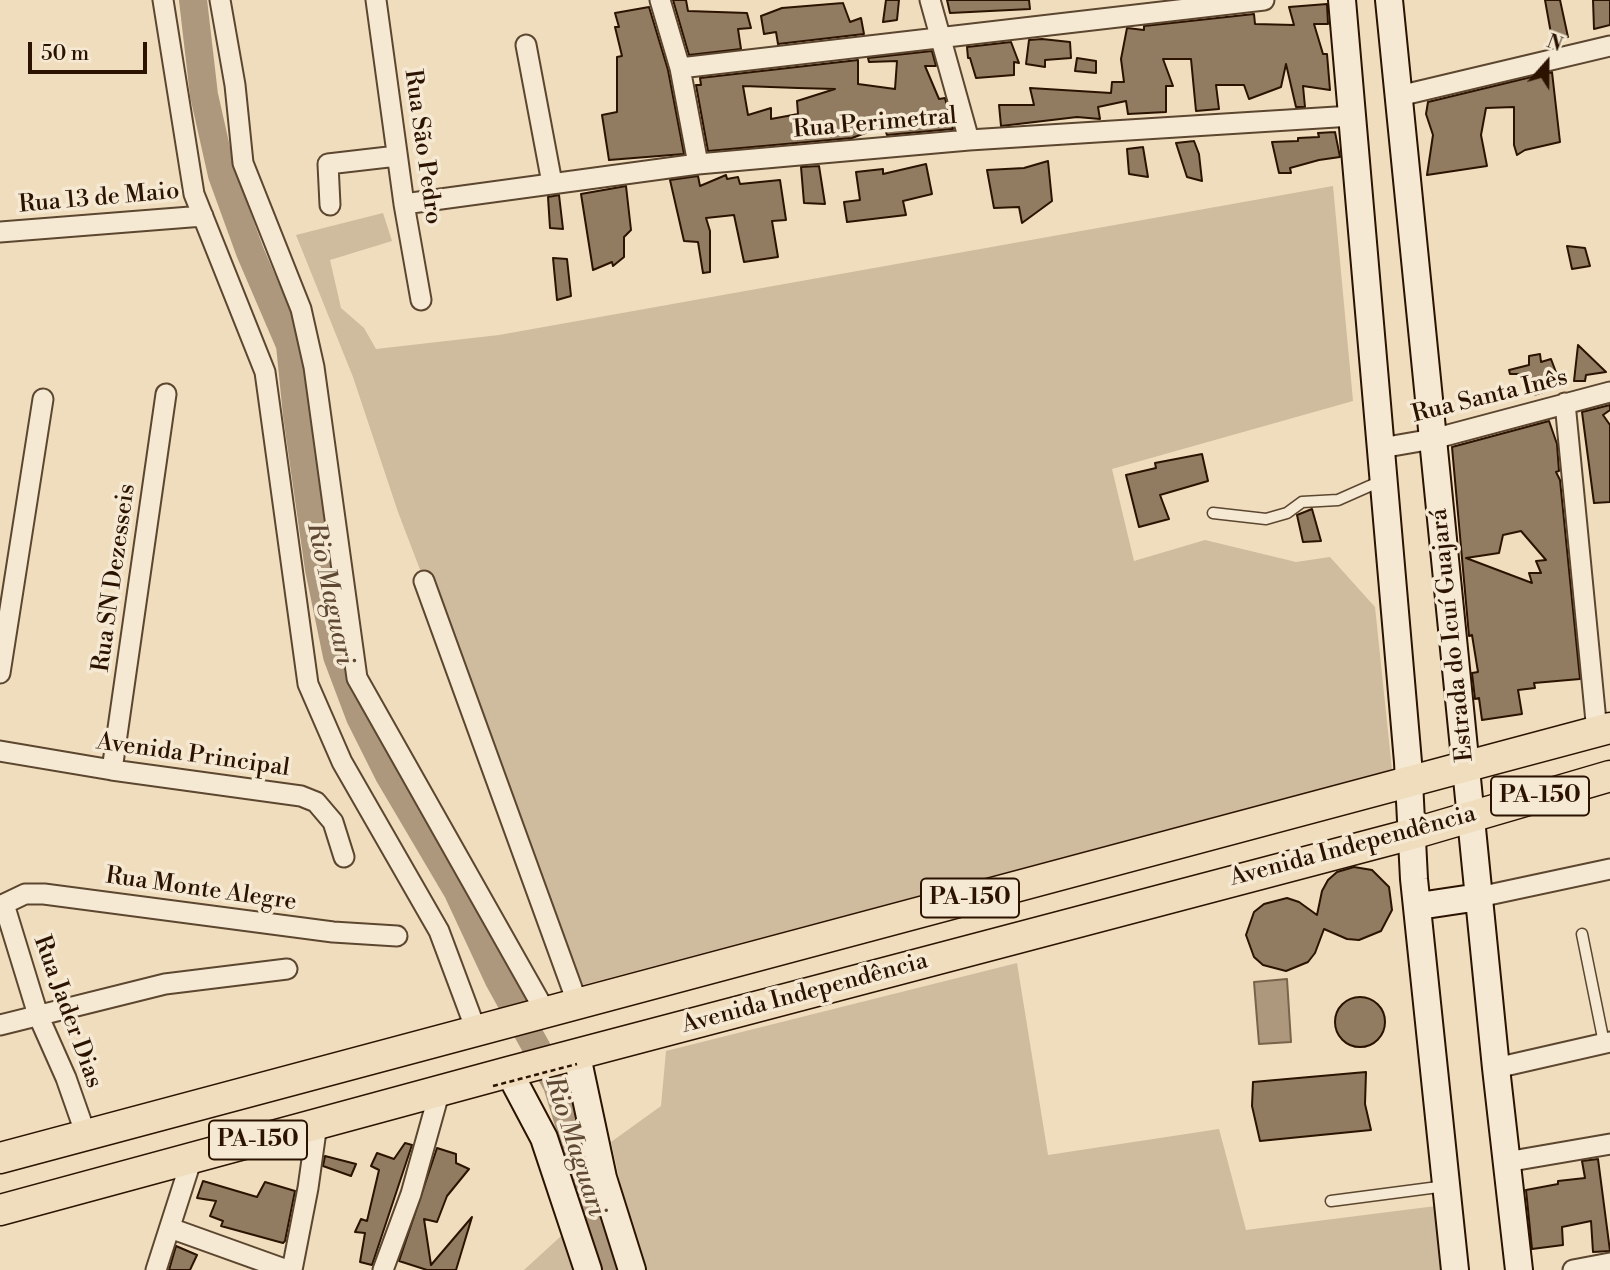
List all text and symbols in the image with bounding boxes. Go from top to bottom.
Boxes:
scale bar [32,28,150,72]
north arrow [1512,28,1582,98]
text: N [1543,29,1566,57]
text: 50 m [41,41,89,67]
street label: Rua São Pedro [397,68,447,226]
street label: Rua Perimetral [792,102,958,146]
street label: Rua 13 de Maio [17,178,181,220]
street label: Rua Santa Inês [1409,364,1571,430]
street label: Rua SN Dezesseis [88,482,142,674]
street label: Estrada do Icuí Guajará [1425,507,1481,763]
water label: Rio Maguari [299,520,359,668]
street label: Avenida Principal [95,728,291,784]
road number: PA-150 [1491,776,1589,816]
street label: Avenida Independência [1227,800,1479,894]
street label: Rua Monte Alegre [104,862,298,918]
road number: PA-150 [921,878,1019,917]
street label: Rua Jader Dias [26,932,108,1092]
street label: Avenida Independência [679,947,931,1041]
water label: Rio Maguari [537,1073,611,1221]
road number: PA-150 [209,1120,307,1160]

